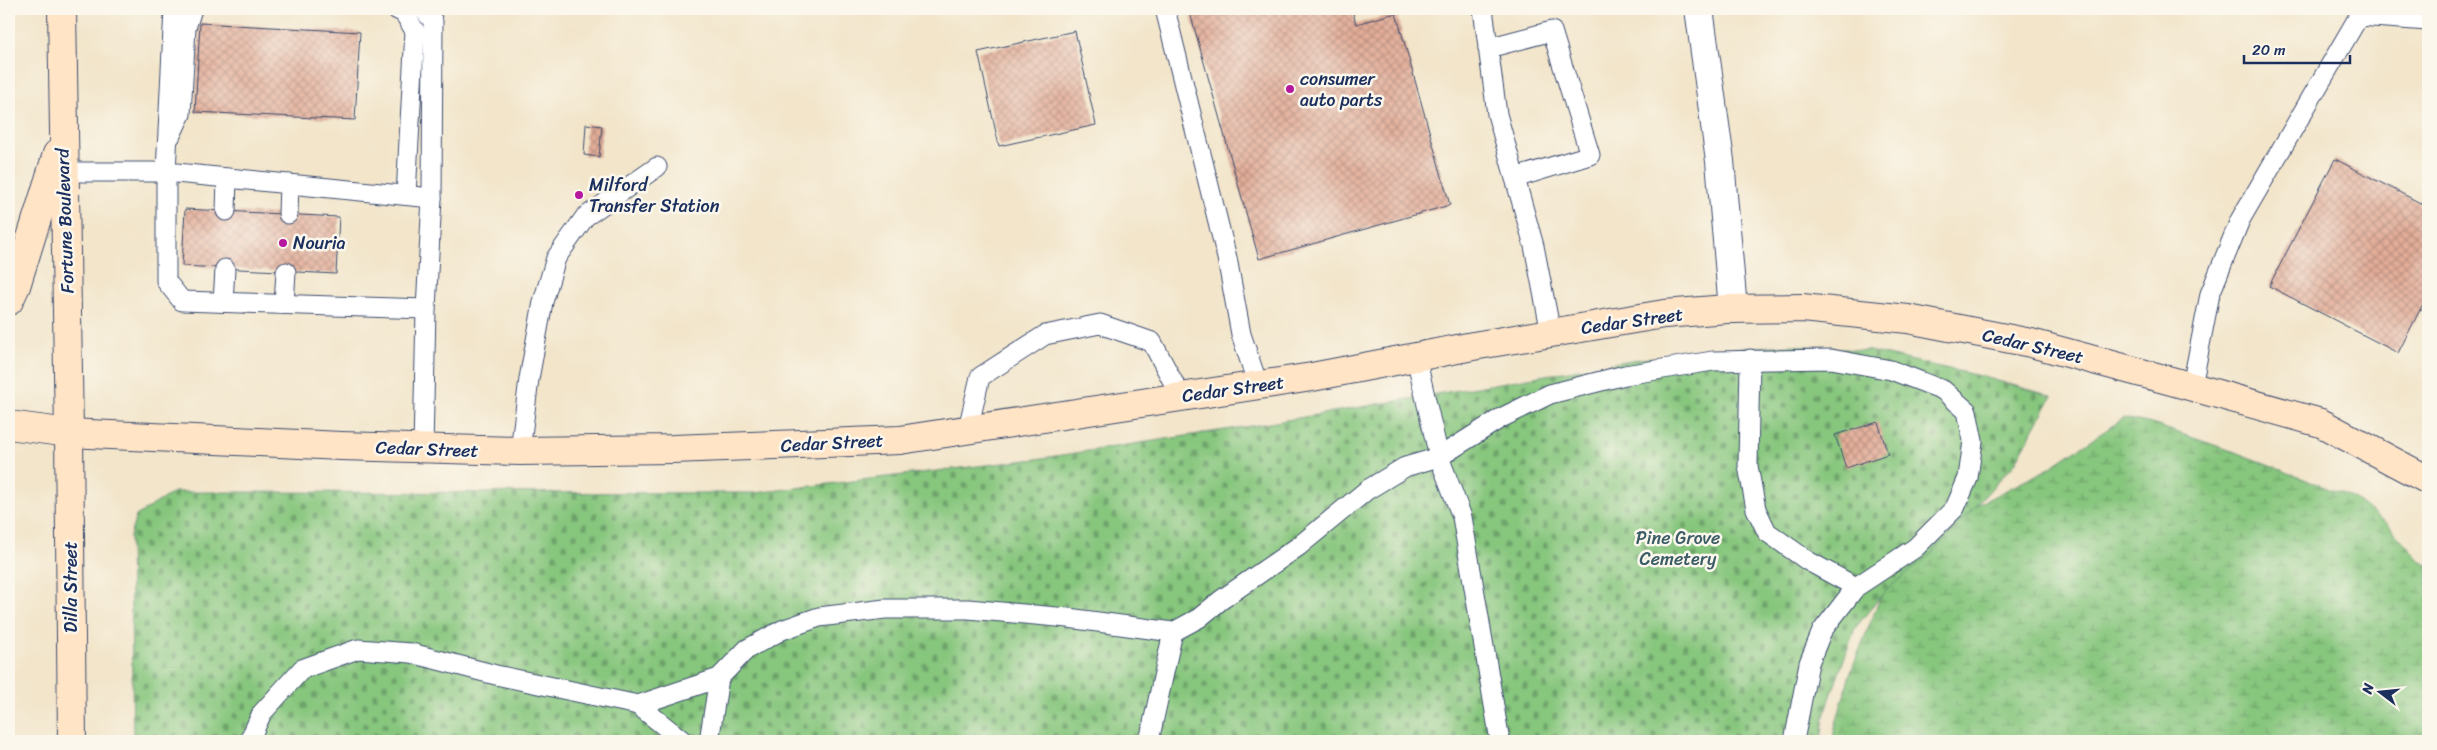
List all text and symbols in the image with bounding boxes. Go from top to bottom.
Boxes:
scale bar [2244,32,2351,64]
text: 20 m [2252,37,2286,63]
place label: consumer auto parts [1300,63,1383,116]
marker: consumer auto parts [1284,83,1296,95]
street label: Fortune Boulevard [46,146,84,294]
place label: Milford Transfer Station [589,169,720,222]
marker: Milford Transfer Station [573,189,585,201]
place label: Nouria [293,227,346,259]
marker: Nouria [277,237,289,249]
street label: Cedar Street [1579,298,1685,344]
street label: Cedar Street [1979,319,2087,373]
street label: Cedar Street [1180,366,1286,412]
street label: Cedar Street [780,424,884,462]
street label: Cedar Street [375,431,479,467]
park label: Pine Grove Cemetery [1636,522,1720,575]
street label: Dilla Street [55,541,87,633]
north arrow [2354,668,2404,718]
text: N [2354,680,2381,698]

